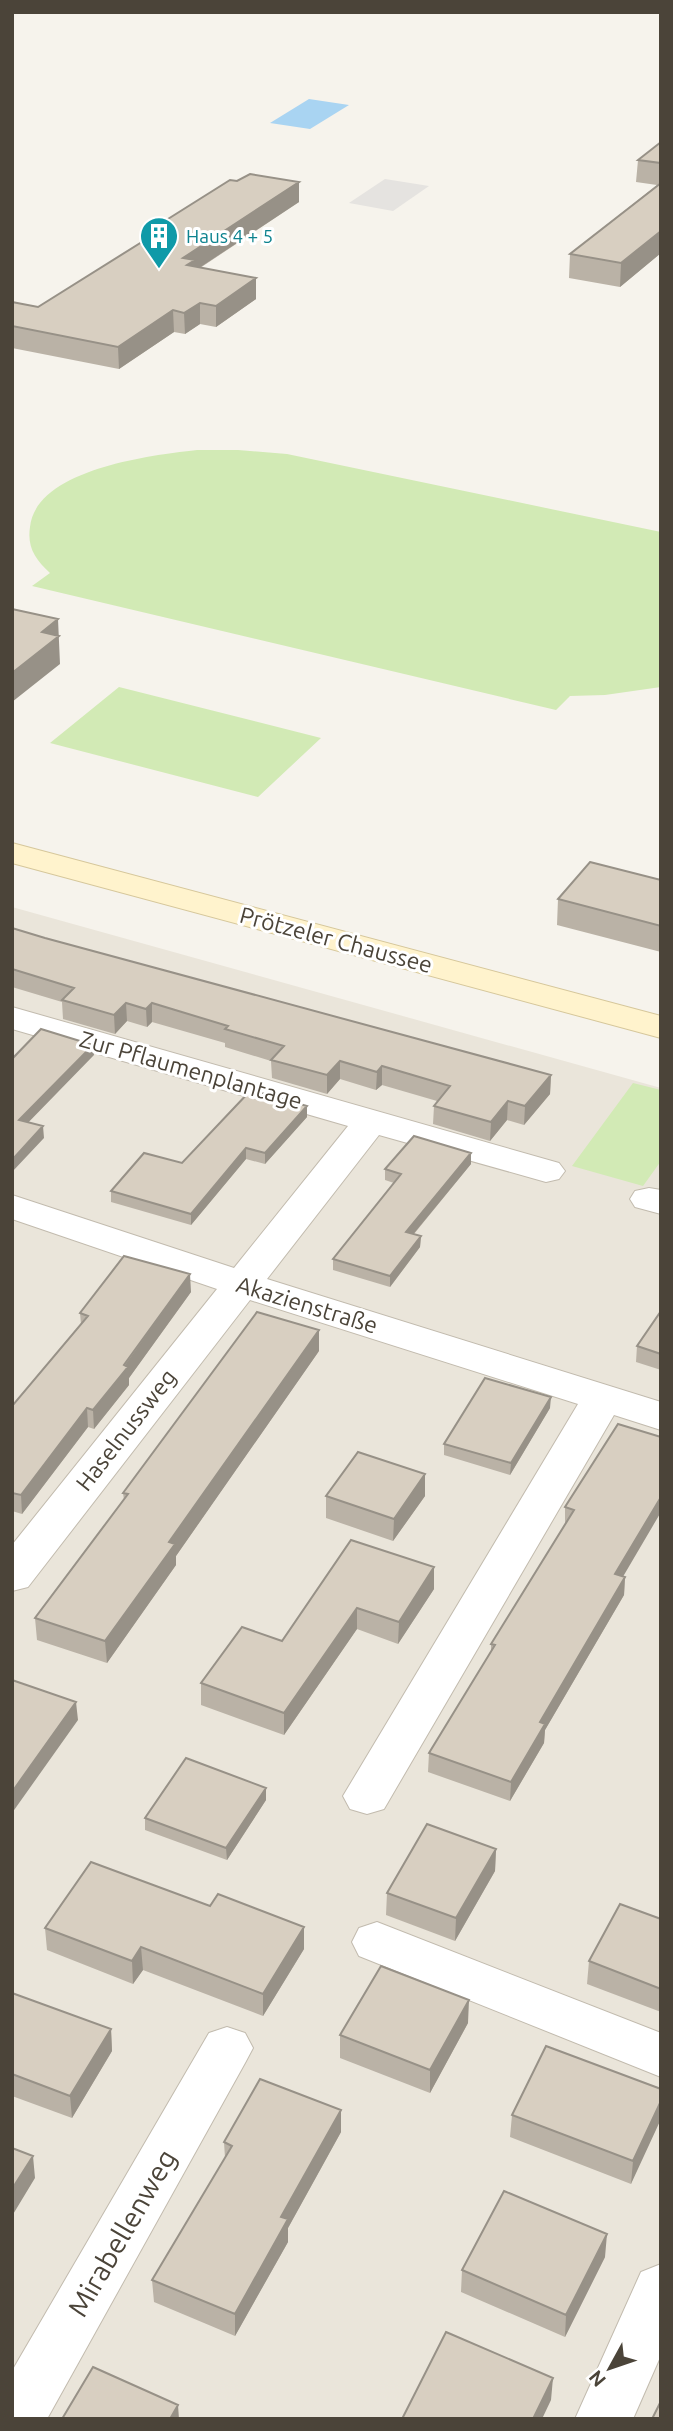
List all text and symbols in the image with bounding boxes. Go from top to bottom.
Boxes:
building icon: Haus 4 + 5 [138,215,180,270]
place label: Haus 4 + 5 [186,225,273,247]
street label: Prötzeler Chaussee [237,902,435,977]
street label: Zur Pflaumenplantage [77,1026,305,1113]
street label: Akazienstraße [233,1271,381,1338]
street label: Haselnussweg [71,1364,181,1495]
street label: Mirabellenweg [61,2144,182,2322]
north arrow [575,2333,645,2403]
text: N [584,2366,610,2391]

